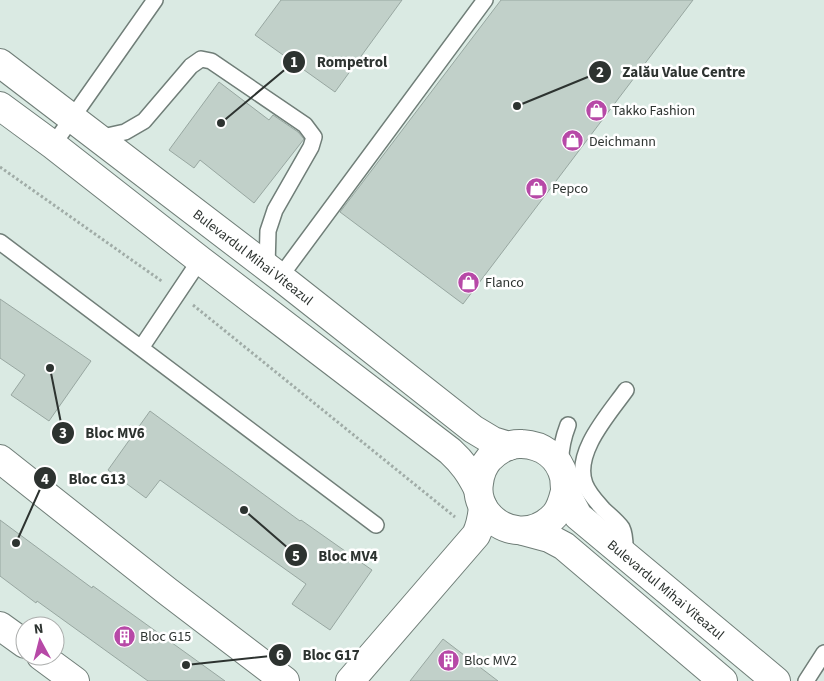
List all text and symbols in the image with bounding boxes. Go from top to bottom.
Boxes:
callout: Rompetrol [281,47,397,77]
text: 1 [290,52,298,73]
text: Rompetrol [317,52,388,73]
callout: Zalău Value Centre [587,57,756,87]
text: 2 [596,62,604,83]
text: Zalău Value Centre [622,62,746,83]
shop icon: Takko Fashion [584,98,608,122]
place label: Takko Fashion [612,101,695,121]
shop icon: Deichmann [561,129,585,153]
place label: Deichmann [589,132,656,152]
shop icon: Pepco [524,176,548,200]
place label: Pepco [552,179,588,199]
street label: Bulevardul Mihai Viteazul [188,205,317,311]
shop icon: Flanco [457,270,481,294]
place label: Flanco [485,273,524,293]
callout: Bloc MV6 [50,418,155,448]
text: 3 [59,423,67,444]
text: Bloc MV6 [85,423,145,444]
callout: Bloc G13 [33,463,135,493]
text: 4 [41,469,49,490]
text: Bloc G13 [68,469,126,490]
street label: Bulevardul Mihai Viteazul [603,535,729,645]
callout: Bloc MV4 [284,540,388,570]
text: 5 [292,546,300,567]
text: Bloc MV4 [318,546,378,567]
north arrow [15,616,65,666]
text: N [33,619,44,640]
building icon: Bloc G15 [112,624,136,648]
place label: Bloc G15 [140,627,191,647]
callout: Bloc G17 [267,640,369,670]
text: 6 [276,645,284,666]
text: Bloc G17 [302,645,360,666]
building icon: Bloc MV2 [436,648,460,672]
place label: Bloc MV2 [464,651,517,671]

